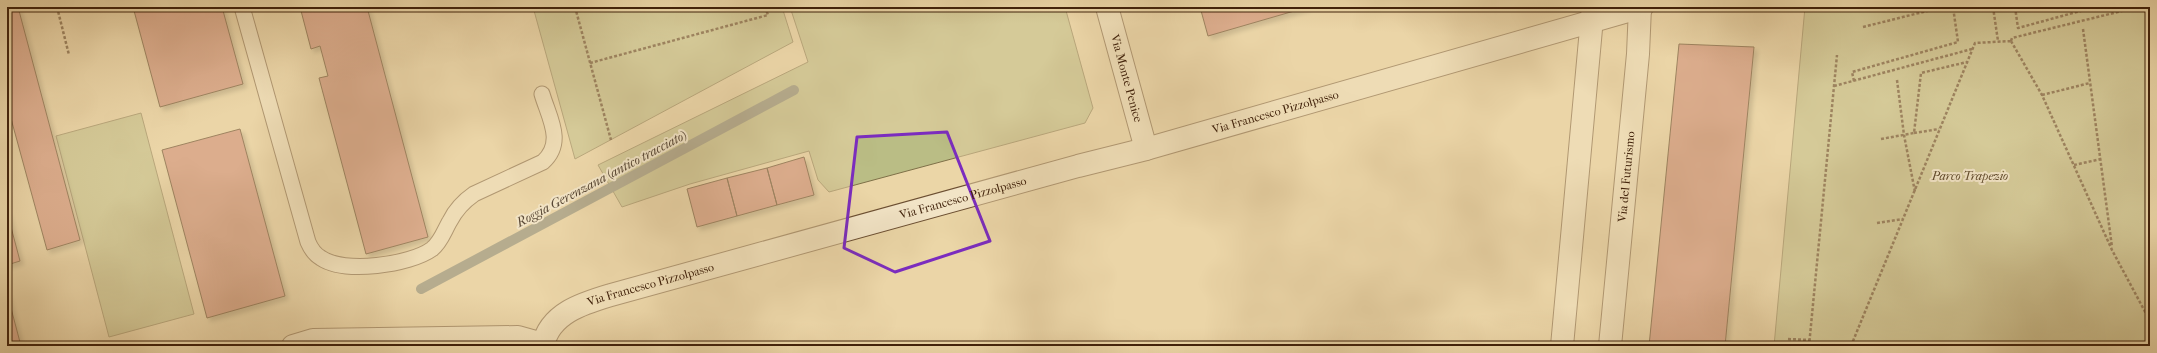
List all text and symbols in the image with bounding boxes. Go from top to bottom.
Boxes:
street label: Via Monte Penice [1108,32,1145,124]
street label: Via Francesco Pizzolpasso [1209,87,1340,137]
water label: Roggia Gerenzana (antico tracciato) [513,127,689,230]
street label: Via del Futurismo [1615,131,1638,224]
park label: Parco Trapezio [1931,169,2008,183]
street label: Via Francesco Pizzolpasso [897,174,1028,222]
street label: Via Francesco Pizzolpasso [585,260,716,309]

